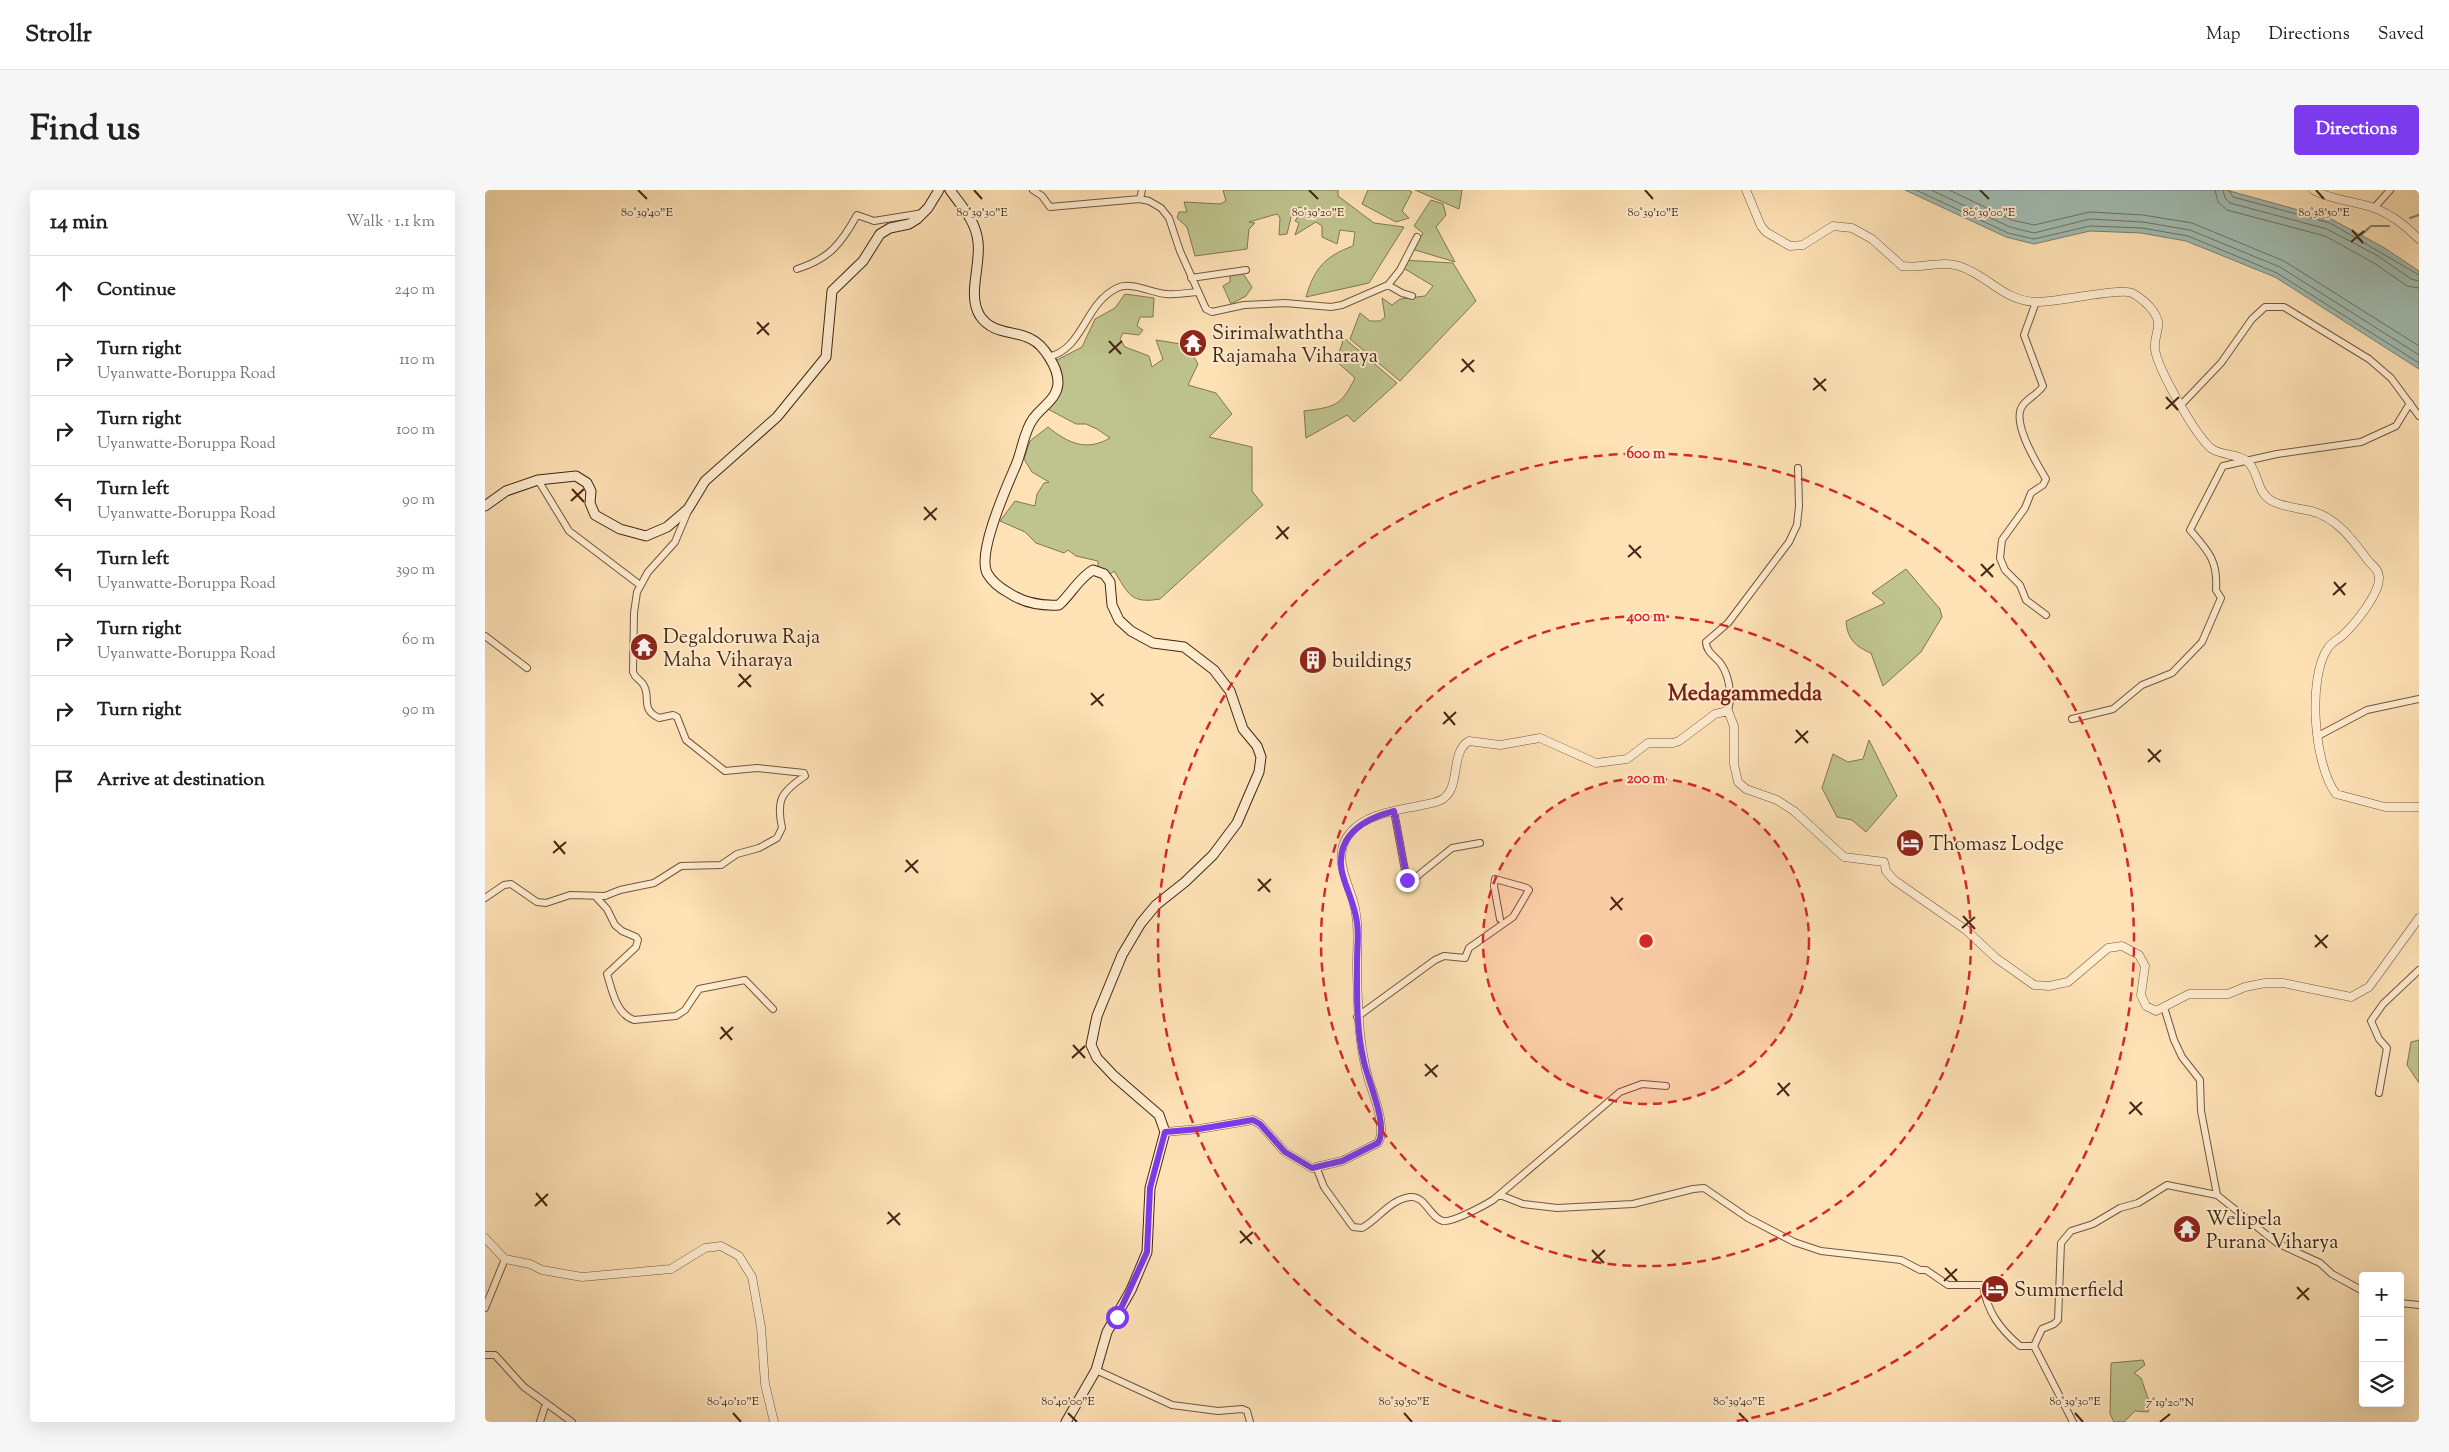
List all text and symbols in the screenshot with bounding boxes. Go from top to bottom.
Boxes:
text: Strollr [25,18,92,52]
text: Map [2206,22,2241,48]
text: Directions [2269,22,2350,48]
text: Saved [2378,22,2424,48]
text: Find us [30,105,140,156]
button: Directions [2294,105,2419,155]
text: 80°39'40"E [621,204,674,222]
text: 80°39'30"E [956,204,1009,222]
text: 80°39'20"E [1292,204,1345,222]
text: 80°39'10"E [1628,204,1679,222]
text: 80°39'00"E [1963,204,2016,222]
text: 80°38'50"E [2298,204,2351,222]
text: 14 min [50,208,108,238]
text: Walk · 1.1 km [346,211,435,234]
icon: ahead [50,277,78,305]
text: Continue [97,277,176,304]
text: 240 m [394,279,435,302]
place label: Sirimalwaththa Rajamaha Viharaya [1212,320,1378,372]
temple icon: Sirimalwaththa Rajamaha Viharaya [1178,328,1208,358]
text: Turn right [97,336,181,363]
icon: right [50,347,78,375]
text: 110 m [399,349,435,372]
text: Uyanwatte-Boruppa Road [97,363,276,386]
text: Turn right [97,406,181,433]
icon: right [50,417,78,445]
text: 100 m [396,419,435,442]
text: Uyanwatte-Boruppa Road [97,433,276,456]
text: 600 m [1627,444,1666,465]
text: Turn left [97,476,169,503]
icon: left [50,487,78,515]
text: 90 m [402,489,435,512]
text: Uyanwatte-Boruppa Road [97,503,276,526]
text: Turn left [97,546,169,573]
icon: left [50,557,78,585]
text: 390 m [396,559,435,582]
text: Uyanwatte-Boruppa Road [97,573,276,596]
text: 400 m [1626,607,1666,628]
text: Turn right [97,616,181,643]
place label: Degaldoruwa Raja Maha Viharaya [663,624,820,676]
icon: right [50,627,78,655]
text: 60 m [402,629,435,652]
temple icon: Degaldoruwa Raja Maha Viharaya [629,632,659,662]
text: Uyanwatte-Boruppa Road [97,643,276,666]
building icon: building5 [1298,645,1328,675]
place label: building5 [1332,648,1412,677]
district label: Medagammedda [1668,679,1823,711]
icon: right [50,697,78,725]
text: Turn right [97,697,181,724]
text: 90 m [402,699,435,722]
icon: arrive [50,767,78,795]
text: Arrive at destination [97,767,265,794]
text: 200 m [1627,769,1666,790]
hotel icon: Thomasz Lodge [1895,828,1925,858]
place label: Thomasz Lodge [1929,831,2064,860]
route end [1396,869,1419,892]
centre of rings [1637,932,1655,950]
place label: Welipela Purana Viharya [2206,1206,2339,1258]
temple icon: Welipela Purana Viharya [2172,1214,2202,1244]
map controls [2359,1272,2404,1407]
button: + [2359,1272,2404,1317]
hotel icon: Summerfield [1980,1274,2010,1304]
place label: Summerfield [2014,1277,2124,1306]
route start [1106,1306,1129,1329]
button: − [2359,1317,2404,1362]
button: layers [2359,1362,2404,1407]
text: 80°40'10"E [707,1393,760,1411]
text: 80°40'00"E [1041,1393,1096,1411]
text: 80°39'50"E [1378,1393,1430,1411]
text: 80°39'40"E [1713,1393,1766,1411]
text: 80°39'30"E [2049,1393,2102,1411]
text: 7°19'20"N [2146,1394,2194,1412]

